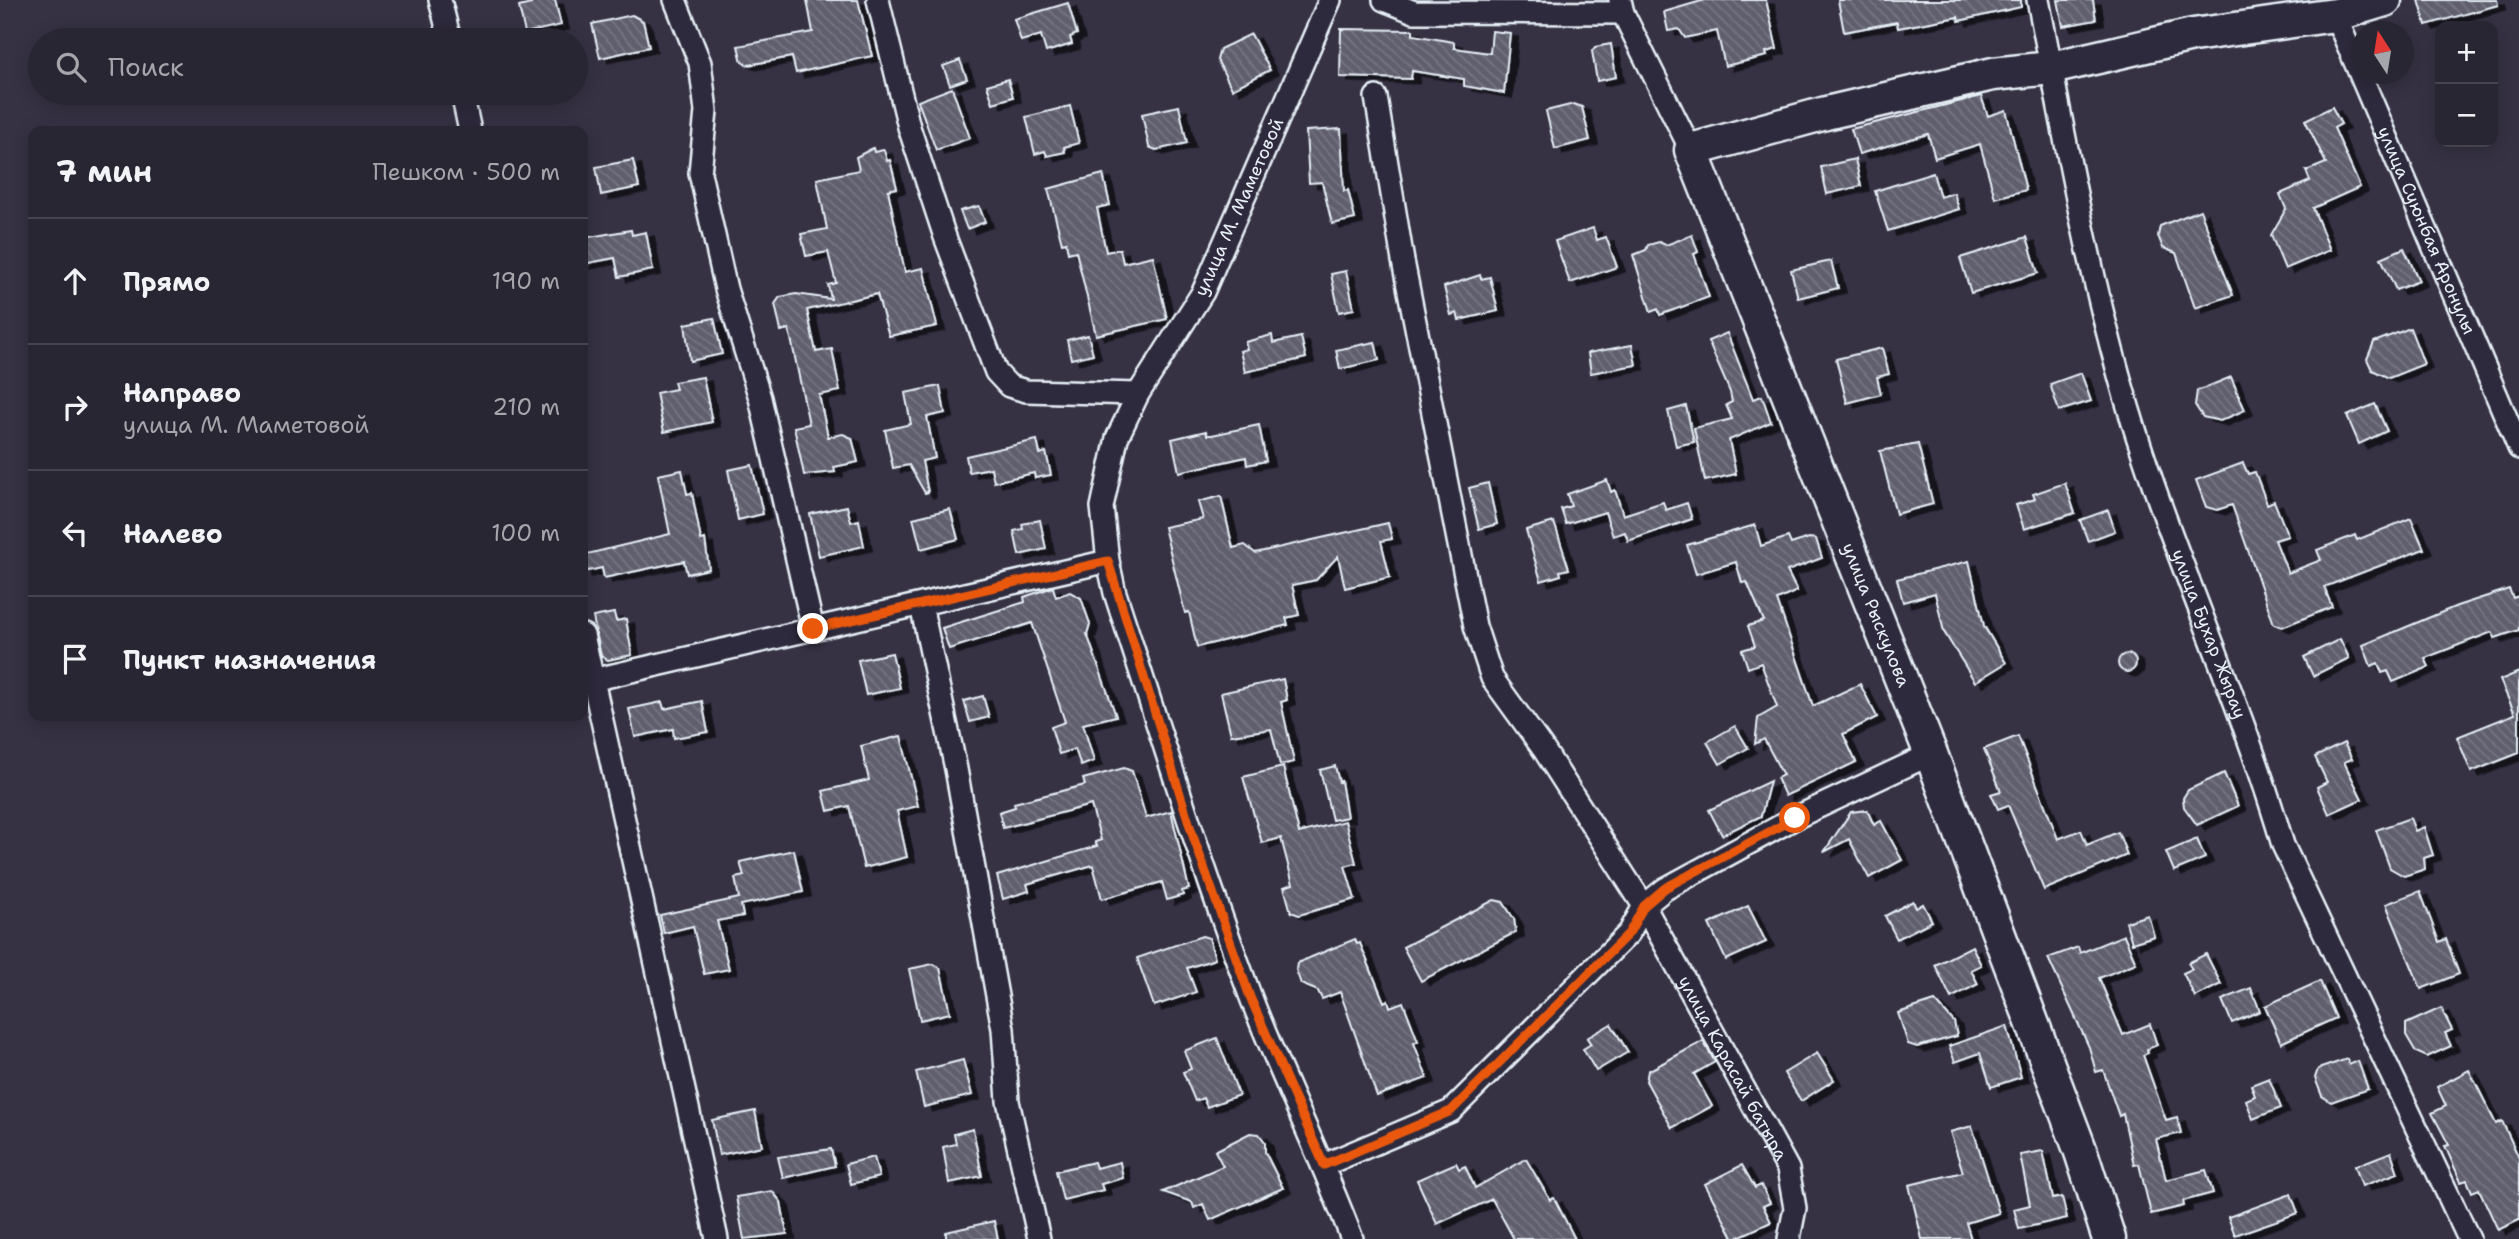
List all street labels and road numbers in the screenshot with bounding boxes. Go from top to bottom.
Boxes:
street label: улица М. Маметовой [1189,114,1289,300]
street label: улица Суюнбая Аронулы [2372,123,2481,338]
street label: улица Рыскулова [1836,539,1916,691]
street label: улица Бухар Жырау [2166,546,2252,722]
street label: улица Карасай батыра [1673,972,1793,1165]

